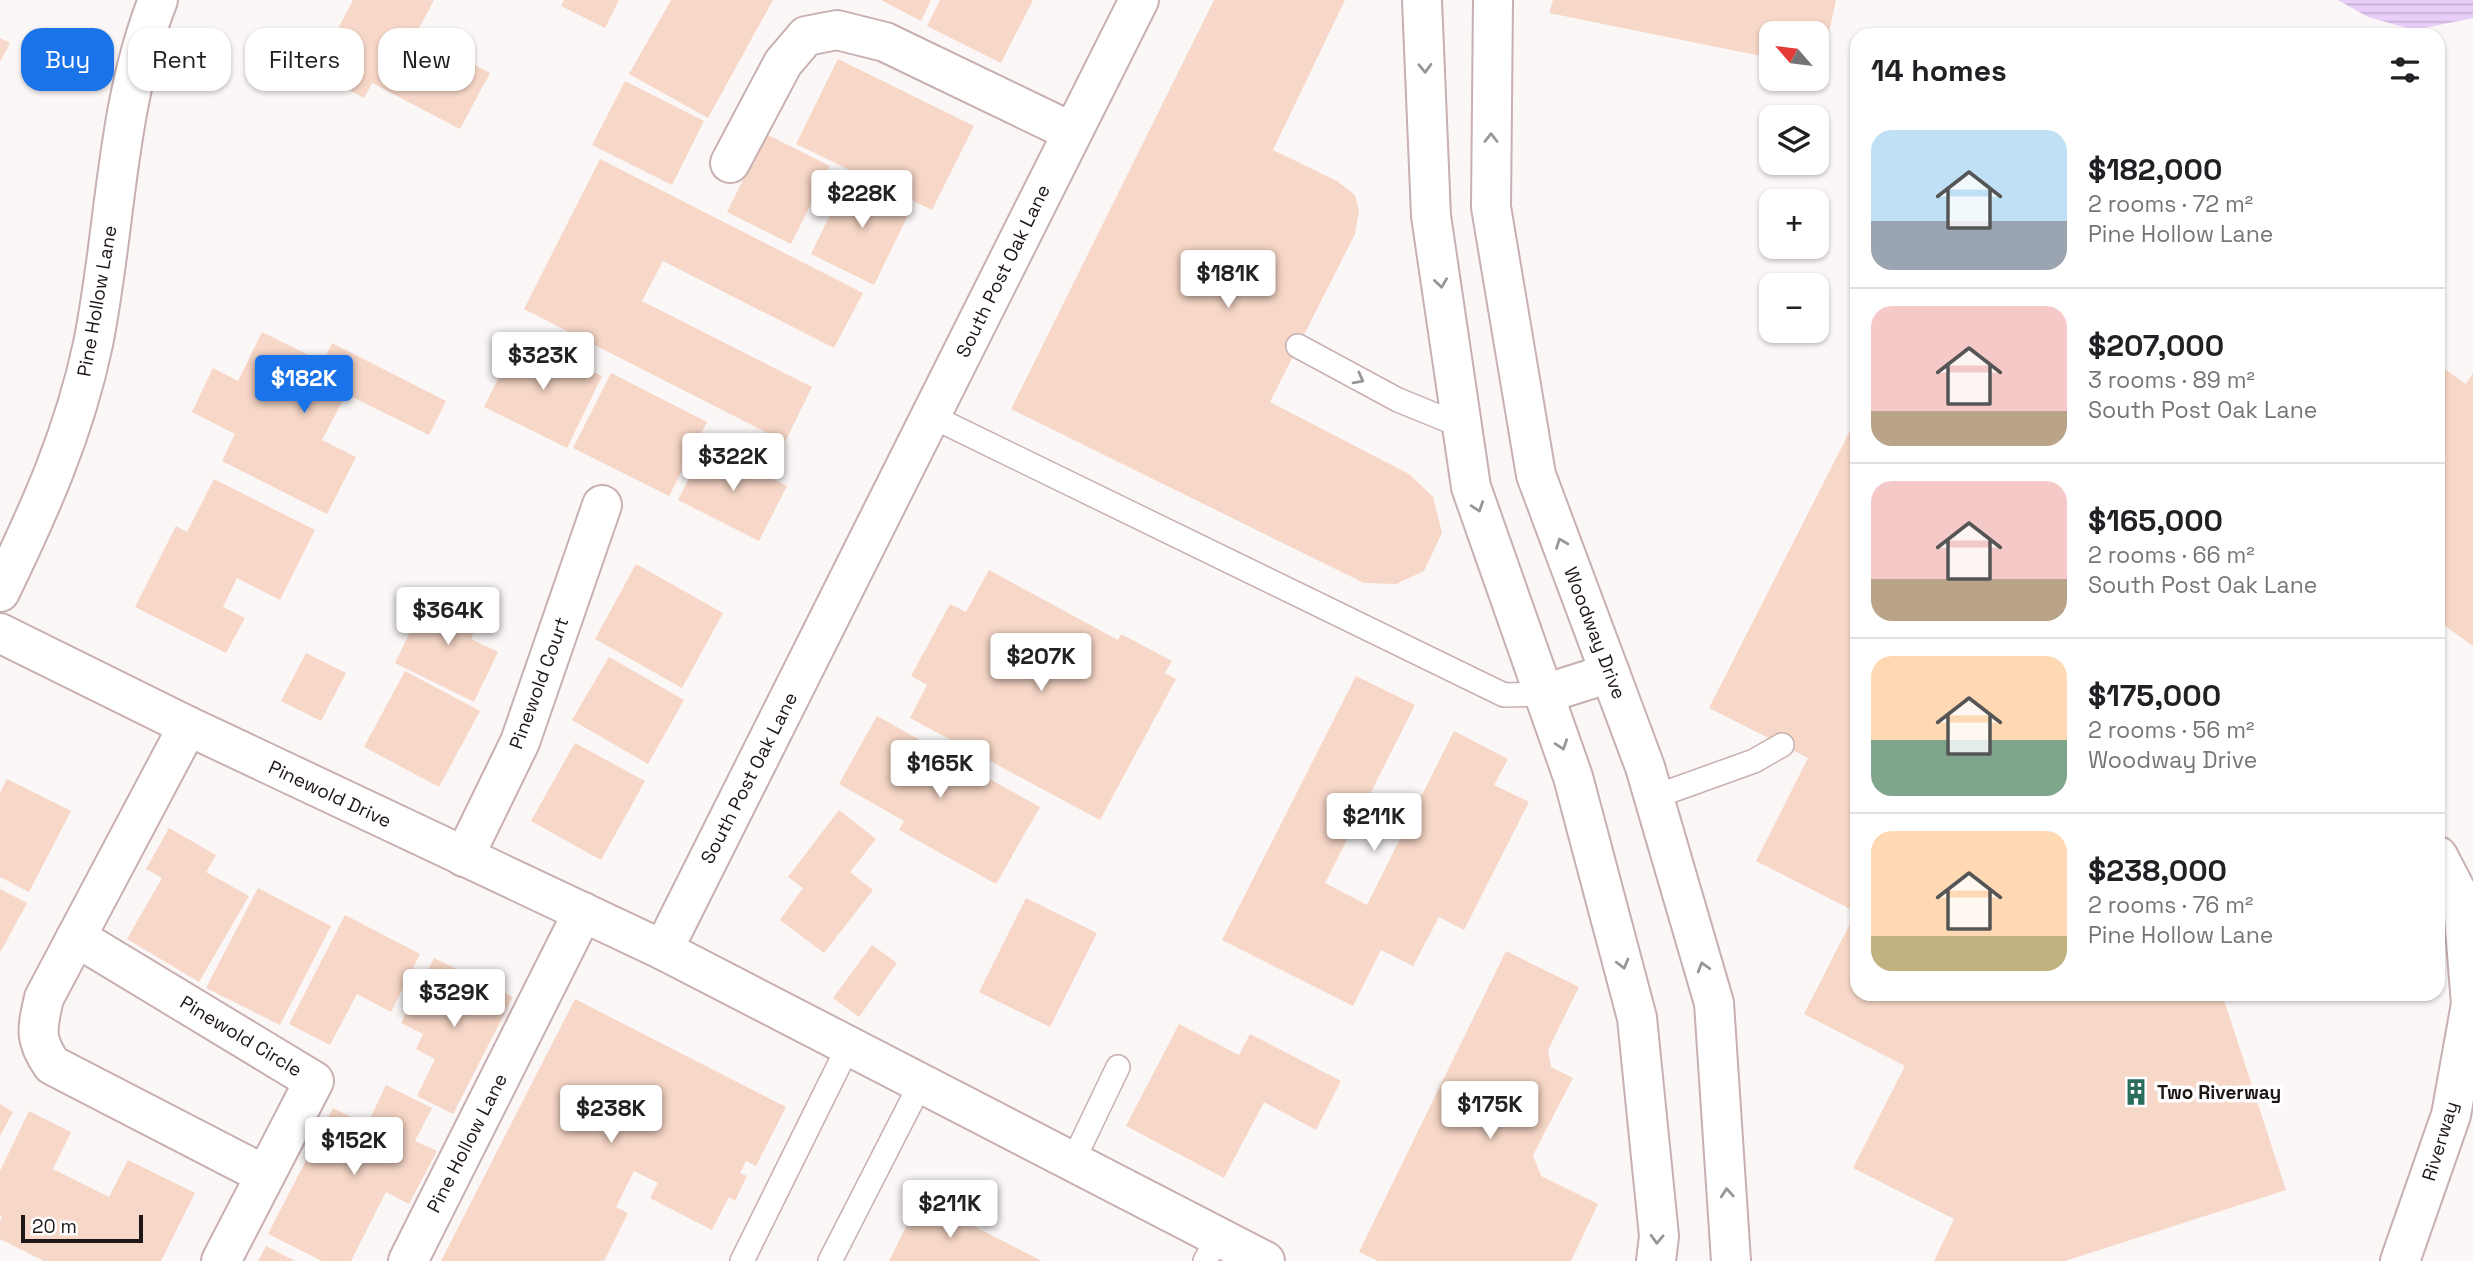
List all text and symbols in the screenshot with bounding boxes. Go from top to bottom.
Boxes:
north arrow [1759,21,1829,91]
map controls [1759,21,1829,343]
chip: Buy [21,28,114,91]
chip: Rent [128,28,231,91]
chip: Filters [245,28,364,91]
chip: New [378,28,475,91]
text: 14 homes [1871,51,2007,90]
icon: filters [2386,51,2424,89]
one-way arrow [1417,63,1432,74]
button: layers [1759,105,1829,175]
one-way arrow [1483,133,1499,143]
text: $182,000 [2088,150,2222,189]
icon: home [1927,158,2011,242]
pin: $228K [813,170,911,230]
text: $228K [827,178,897,208]
street label: South Post Oak Lane [950,180,1056,362]
button: + [1759,189,1829,259]
text: 2 rooms · 72 m² [2088,189,2253,219]
text: Pine Hollow Lane [2088,219,2273,249]
street label: Pine Hollow Lane [71,223,123,379]
pin: $181K [1179,250,1277,310]
text: $181K [1197,258,1259,288]
button: − [1759,273,1829,343]
one-way arrow [1433,277,1448,289]
text: $207,000 [2088,326,2224,365]
pin: $323K [494,332,592,392]
icon: home [1927,334,2011,418]
text: $323K [508,340,578,370]
pin: $182K [255,356,353,415]
text: $182K [271,363,337,393]
text: 3 rooms · 89 m² [2088,365,2255,395]
one-way arrow [1352,370,1364,384]
text: South Post Oak Lane [2088,395,2317,425]
pin: $322K [684,434,782,493]
text: $322K [698,441,768,471]
one-way arrow [1470,501,1484,513]
text: $165,000 [2088,501,2223,540]
icon: home [1927,509,2011,593]
one-way arrow [1556,537,1570,549]
text: 2 rooms · 66 m² [2088,540,2255,570]
street label: Woodway Drive [1558,563,1632,703]
text: South Post Oak Lane [2088,570,2317,600]
pin: $364K [399,588,497,647]
text: $364K [412,595,484,625]
street label: Pinewold Court [504,614,574,752]
pin: $207K [992,634,1090,693]
text: $207K [1006,641,1076,671]
text: $175,000 [2088,676,2221,715]
icon: home [1927,684,2011,768]
street label: South Post Oak Lane [695,688,803,868]
text: 2 rooms · 56 m² [2088,715,2254,745]
one-way arrow [1554,738,1568,750]
pin: $165K [891,740,989,800]
text: Woodway Drive [2088,745,2257,775]
text: $165K [907,748,973,778]
street label: Pinewold Drive [265,755,395,833]
pin: $211K [1325,794,1423,853]
text: $211K [1343,801,1405,831]
text: $238,000 [2088,851,2227,890]
icon: home [1927,859,2011,943]
text: 2 rooms · 76 m² [2088,890,2253,920]
text: Pine Hollow Lane [2088,920,2273,950]
one-way arrow [1615,958,1629,970]
one-way arrow [1697,962,1712,974]
pin: $329K [405,970,503,1029]
text: $329K [419,977,489,1007]
street label: Pinewold Circle [175,990,307,1082]
street label: Pine Hollow Lane [421,1069,513,1217]
building icon: Two Riverway [2121,1077,2151,1107]
place label: Two Riverway [2157,1080,2281,1105]
pin: $175K [1441,1082,1539,1141]
pin: $238K [562,1086,660,1145]
text: $175K [1457,1089,1523,1119]
text: $238K [576,1093,646,1123]
street label: Riverway [2416,1098,2464,1184]
pin: $152K [305,1118,403,1177]
text: $152K [321,1125,387,1155]
pin: $211K [901,1180,999,1240]
one-way arrow [1719,1187,1734,1198]
text: $211K [919,1188,981,1218]
scale bar [21,1212,144,1244]
text: 20 m [32,1214,77,1239]
one-way arrow [1650,1234,1665,1245]

